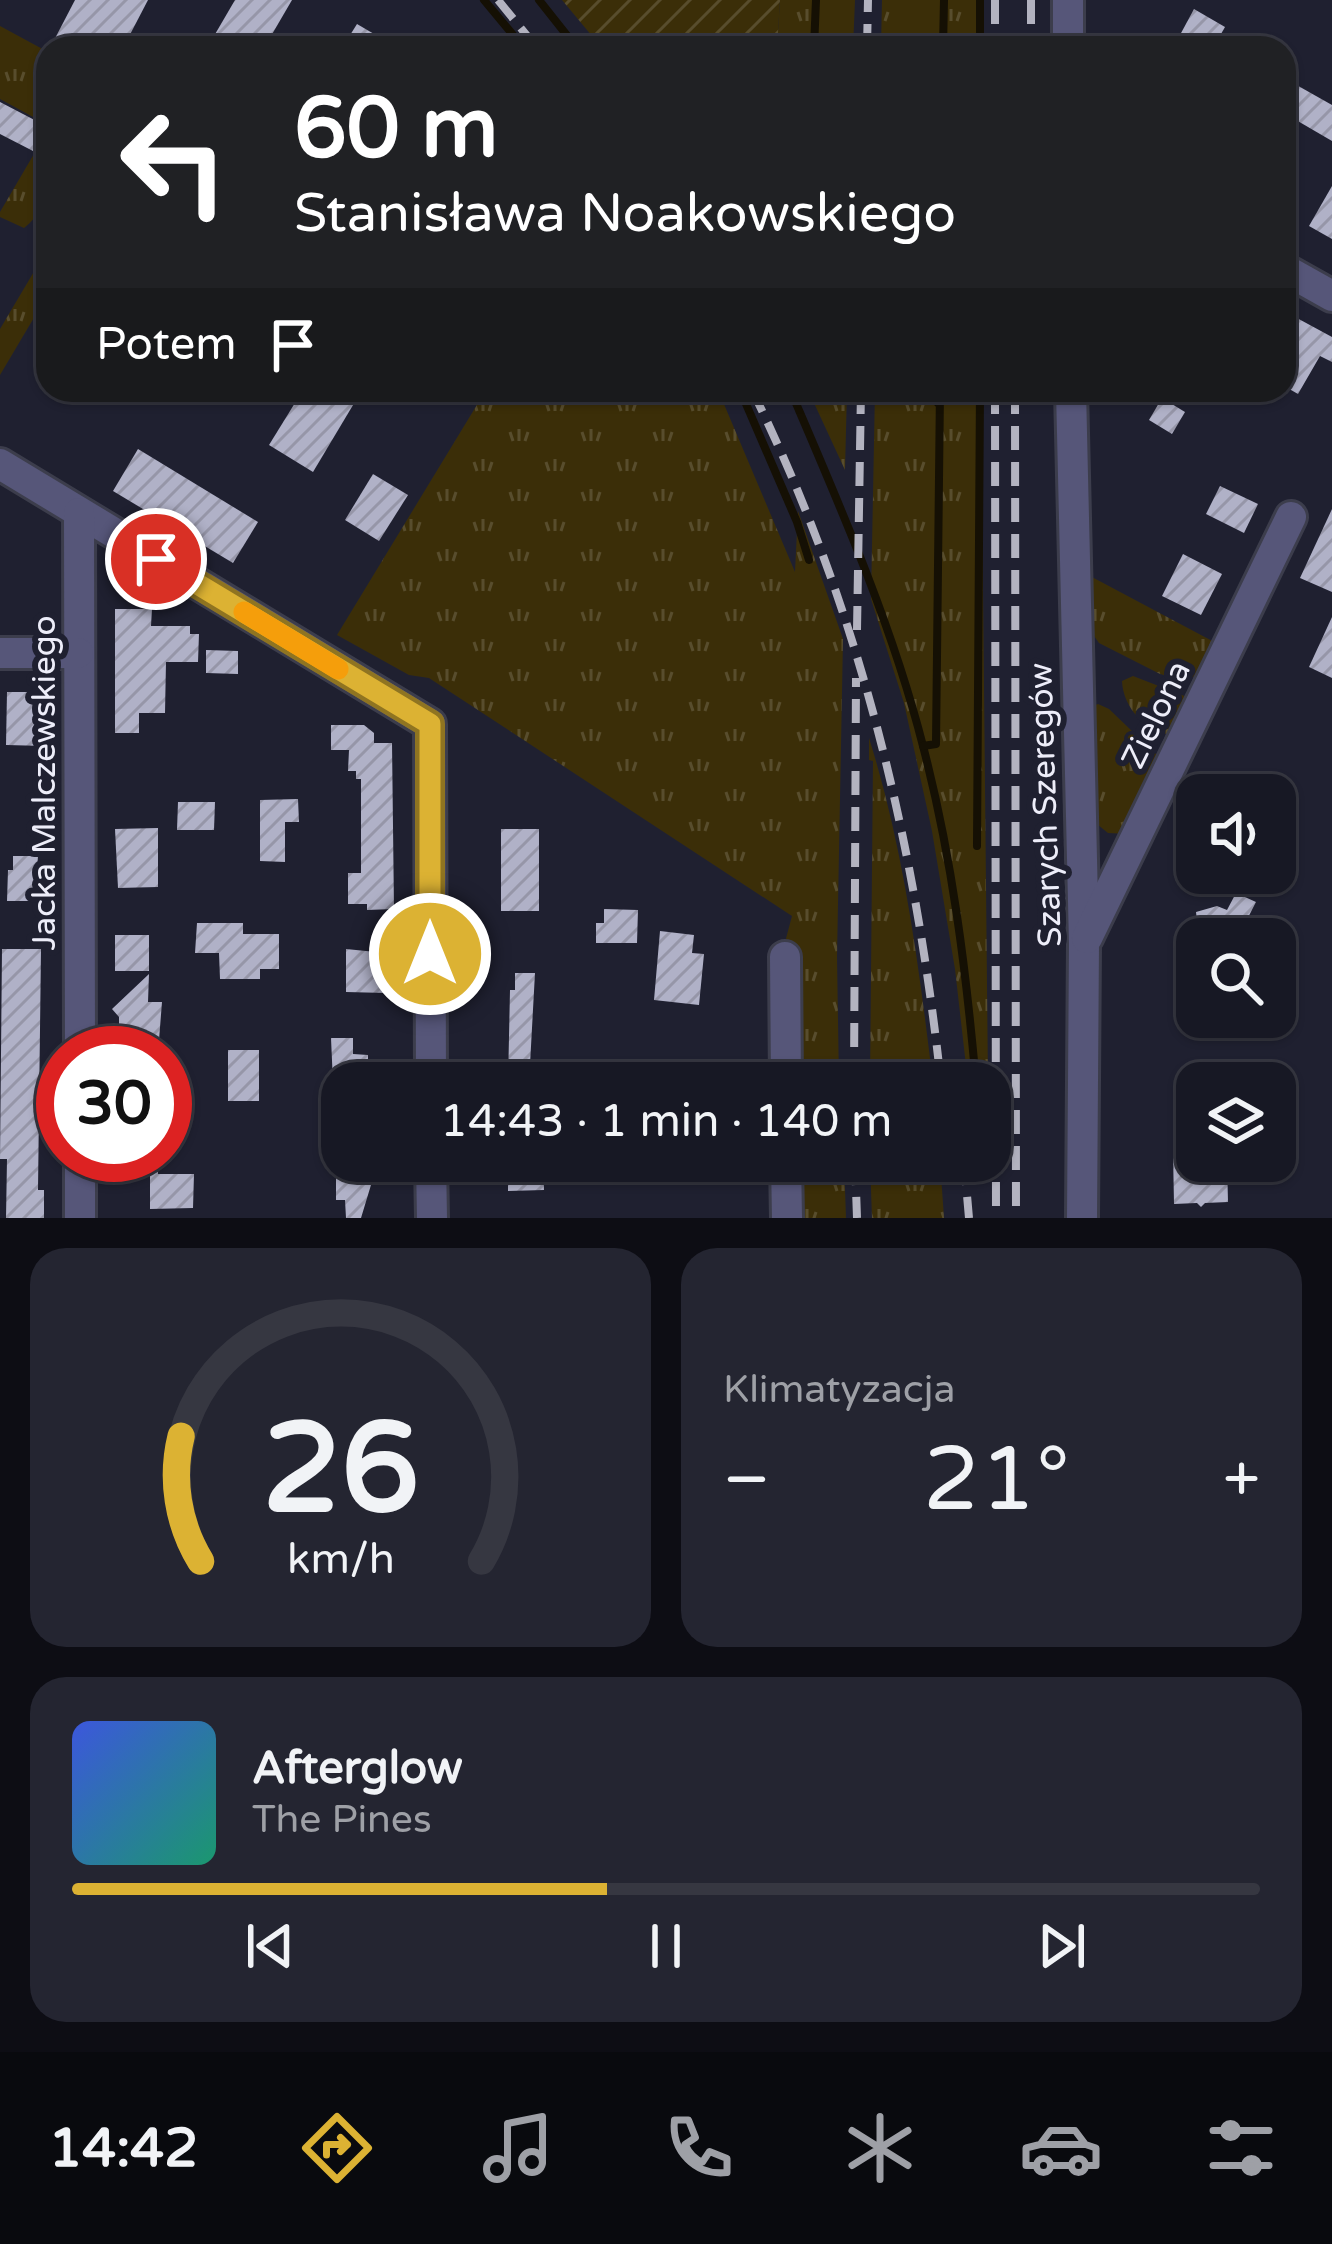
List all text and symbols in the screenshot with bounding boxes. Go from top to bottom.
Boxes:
text: 60 m [294,79,498,180]
icon: left [96,84,252,240]
text: Stanisława Noakowskiego [294,181,956,246]
icon: arrive [260,312,326,378]
text: Potem [96,318,236,372]
pin [105,508,207,610]
icon: arrive [123,526,189,592]
street label: Jacka Malczewskiego [25,615,64,951]
street label: Zielona [1114,654,1199,775]
street label: Szarych Szeregów [1021,662,1070,948]
map controls [1176,774,1296,1182]
button: sound [1176,774,1296,894]
position arrow [367,891,493,1017]
button: search [1176,918,1296,1038]
speed limit sign: 30 [36,1026,192,1182]
button: layers [1176,1062,1296,1182]
text: 14:43 · 1 min · 140 m [440,1095,892,1149]
text: Klimatyzacja [723,1366,955,1413]
text: 26 [262,1395,419,1546]
text: 21° [923,1426,1070,1535]
text: − [723,1440,770,1520]
text: + [1223,1440,1260,1520]
text: km/h [287,1533,394,1584]
text: Afterglow [252,1742,463,1796]
text: The Pines [252,1796,432,1843]
icon: previous [237,1913,303,1979]
icon: pause [633,1913,699,1979]
icon: next [1029,1913,1095,1979]
icon: directions [295,2106,379,2190]
icon: music [476,2106,560,2190]
icon: phone [657,2106,741,2190]
icon: climate [838,2106,922,2190]
icon: car [1019,2106,1103,2190]
icon: filters [1199,2106,1283,2190]
text: 14:42 [48,2116,198,2181]

